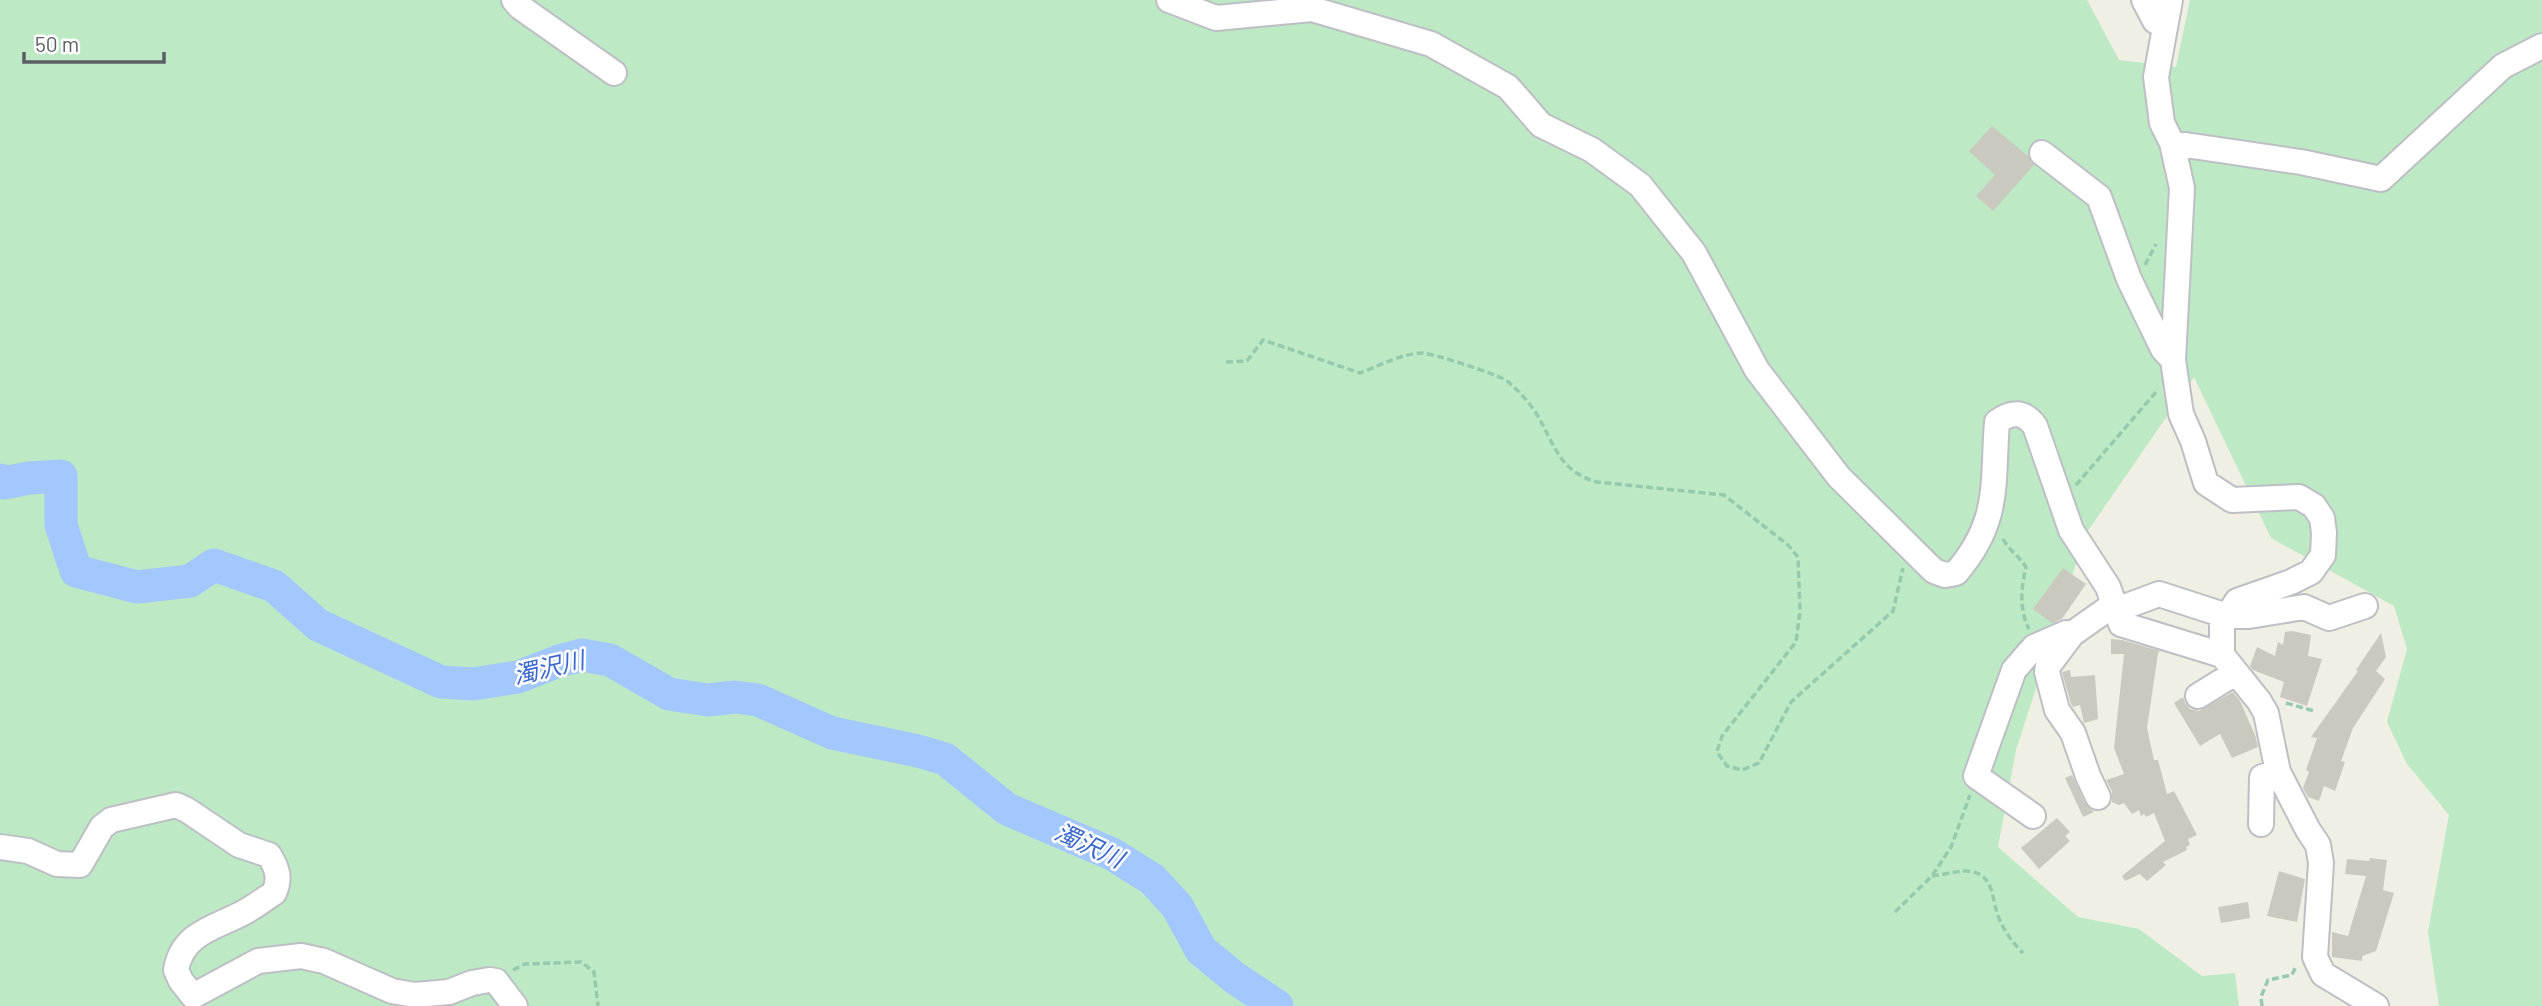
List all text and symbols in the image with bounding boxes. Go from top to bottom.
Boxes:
scale bar [24,21,164,65]
text: 50 m [35,31,79,56]
water label: 濁沢川 [510,644,590,689]
water label: 濁沢川 [1051,816,1131,874]

